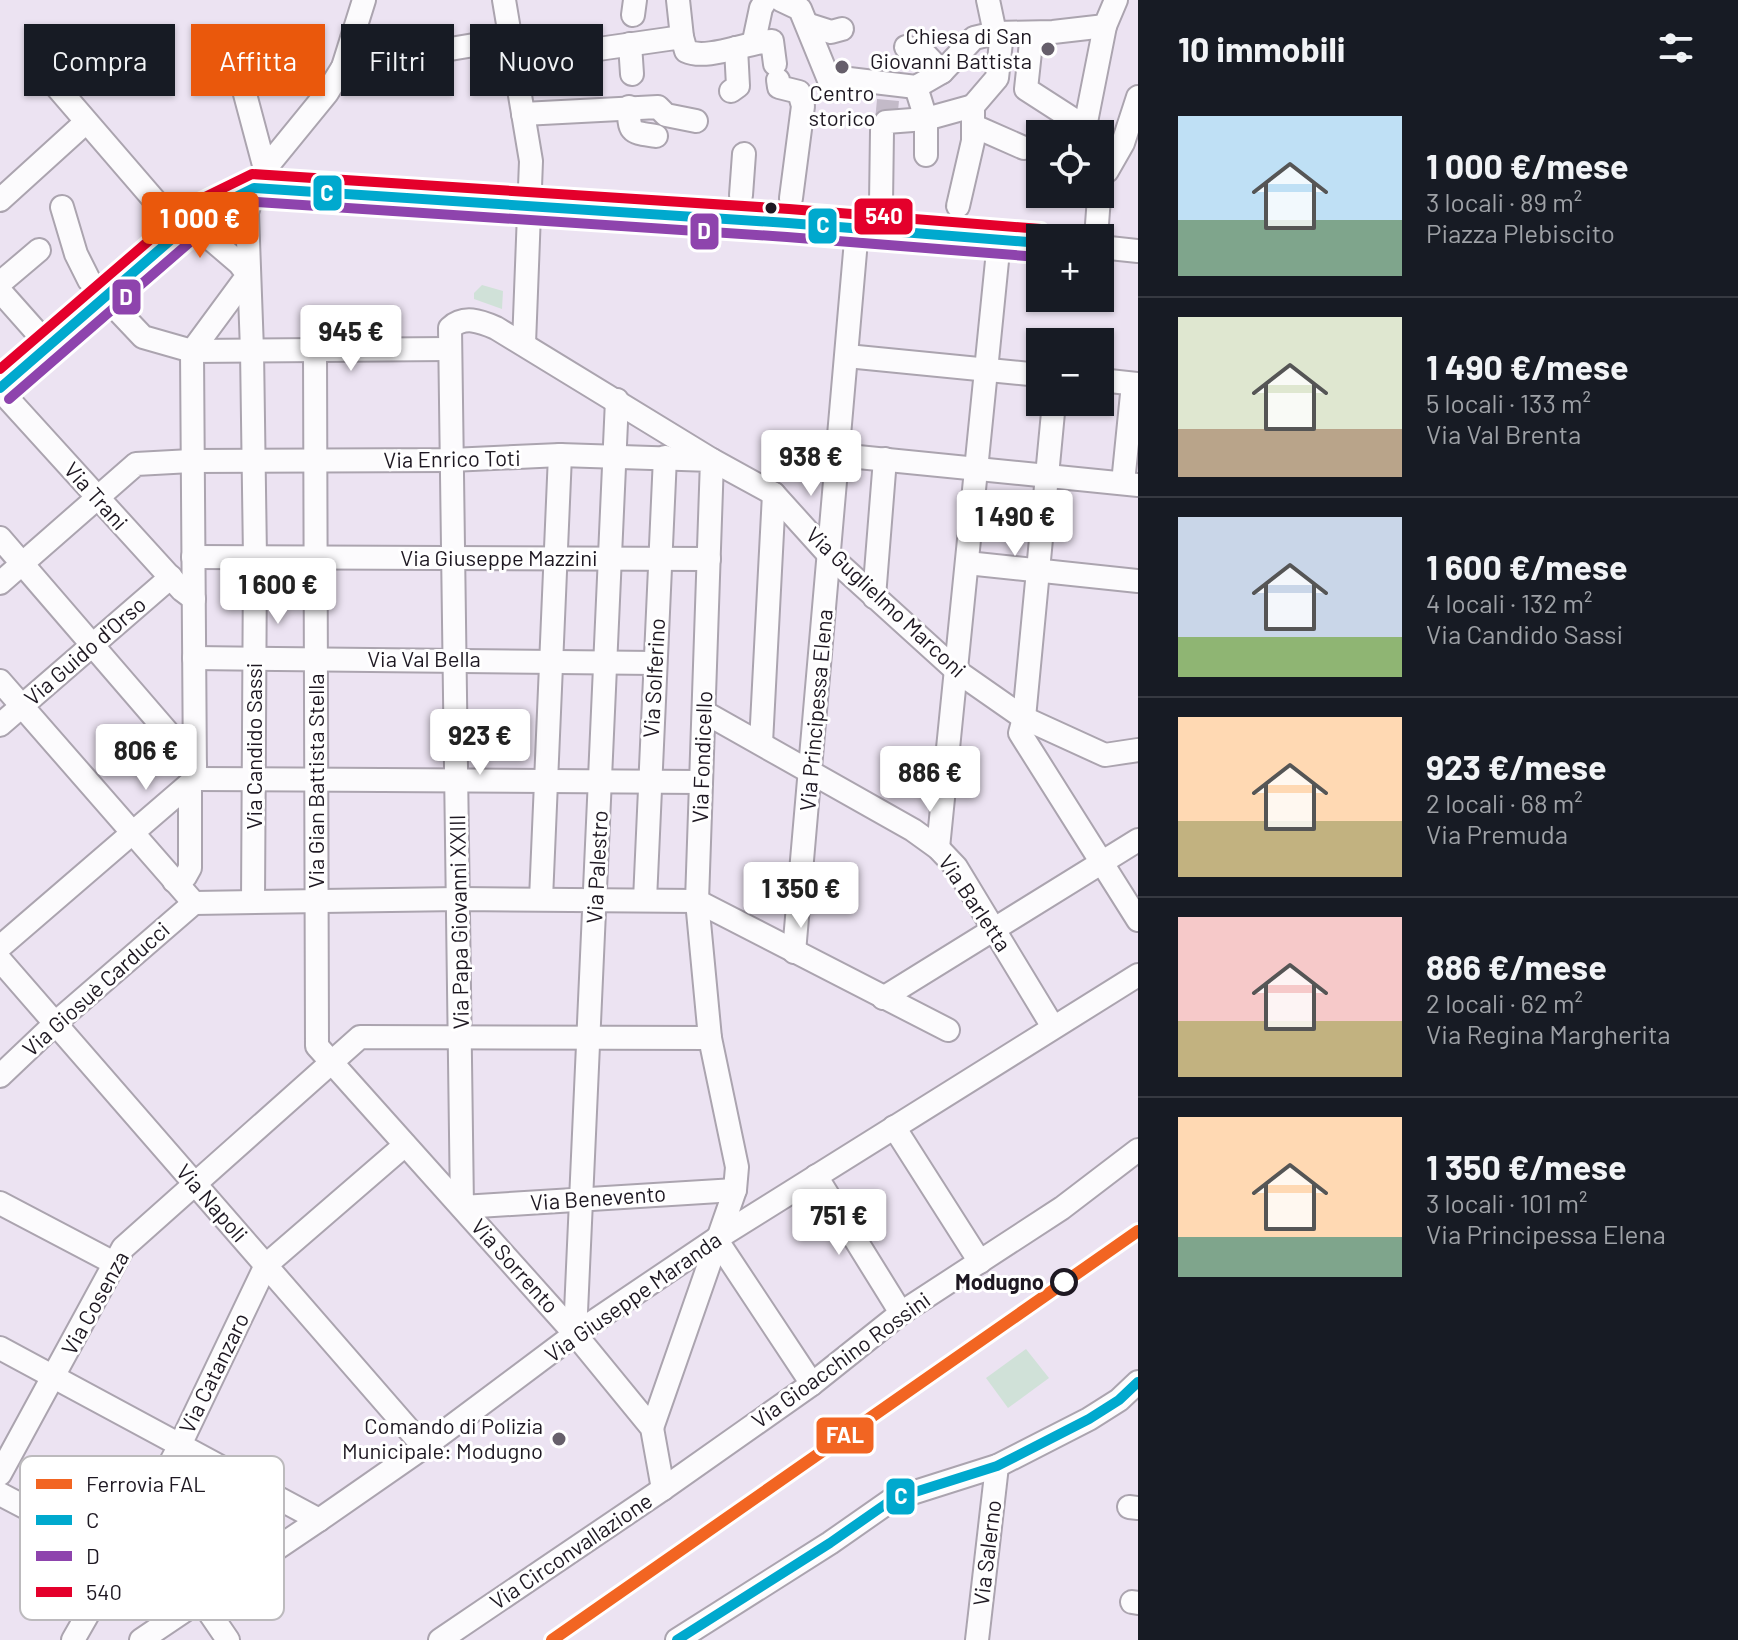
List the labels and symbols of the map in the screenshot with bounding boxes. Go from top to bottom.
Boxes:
place label: Chiesa di San Giovanni Battista [870,22,1032,73]
marker: Chiesa di San Giovanni Battista [1039,40,1057,58]
marker: Centro storico [833,58,851,76]
place label: Centro storico [808,79,876,130]
line badge: C [312,174,343,212]
text: C [320,179,334,205]
pin: 1 000 € [126,192,274,260]
line badge: 540 [853,197,914,236]
unlabelled marker [763,200,779,216]
text: 540 [865,202,903,228]
line badge: C [807,207,838,245]
text: C [816,211,830,237]
line badge: D [689,212,720,251]
text: D [697,217,711,243]
line badge: D [111,278,142,316]
text: D [119,283,133,309]
pin: 945 € [295,305,407,373]
pin: 938 € [755,430,867,498]
street label: Via Enrico Toti [383,444,521,472]
street label: Via Trani [60,456,134,535]
pin: 1 490 € [941,490,1089,558]
street label: Via Guglielmo Marconi [801,521,972,682]
street label: Via Giuseppe Mazzini [400,544,598,570]
pin: 1 600 € [204,558,352,626]
street label: Via Guido d'Orso [18,590,150,710]
street label: Via Principessa Elena [793,608,837,812]
street label: Via Solferino [637,617,669,739]
street label: Via Val Bella [367,645,481,671]
street label: Via Candido Sassi [240,663,266,829]
street label: Via Gian Battista Stella [302,673,328,889]
street label: Via Fondicello [686,690,716,824]
pin: 923 € [424,709,536,777]
pin: 806 € [90,724,202,792]
pin: 886 € [874,746,986,814]
street label: Via Palestro [580,810,612,924]
street label: Via Papa Giovanni XXIII [443,814,473,1030]
street label: Via Barletta [934,849,1018,956]
pin: 1 350 € [727,862,875,930]
street label: Via Giosuè Carducci [17,916,174,1061]
street label: Via Napoli [172,1158,254,1247]
street label: Via Benevento [529,1179,667,1215]
pin: 751 € [783,1189,895,1257]
street label: Via Sorrento [467,1213,565,1318]
street label: Via Giuseppe Maranda [539,1226,725,1367]
street label: Via Cosenza [55,1246,133,1359]
place label: Modugno [955,1268,1044,1294]
marker: Modugno [1051,1269,1077,1295]
street label: Via Gioacchino Rossini [746,1286,935,1433]
street label: Via Catanzaro [173,1308,253,1437]
place label: Comando di Polizia Municipale: Modugno [342,1412,543,1463]
line badge: FAL [815,1416,875,1455]
text: FAL [826,1421,864,1447]
marker: Comando di Polizia Municipale: Modugno [550,1430,568,1448]
legend [20,1456,284,1620]
text: Ferrovia FAL [86,1470,206,1496]
line badge: C [885,1477,916,1516]
text: C [894,1482,908,1508]
street label: Via Circonvallazione [485,1486,656,1614]
street label: Via Salerno [967,1498,1005,1607]
text: C [86,1506,99,1532]
text: D [86,1542,100,1568]
text: 540 [86,1578,122,1604]

